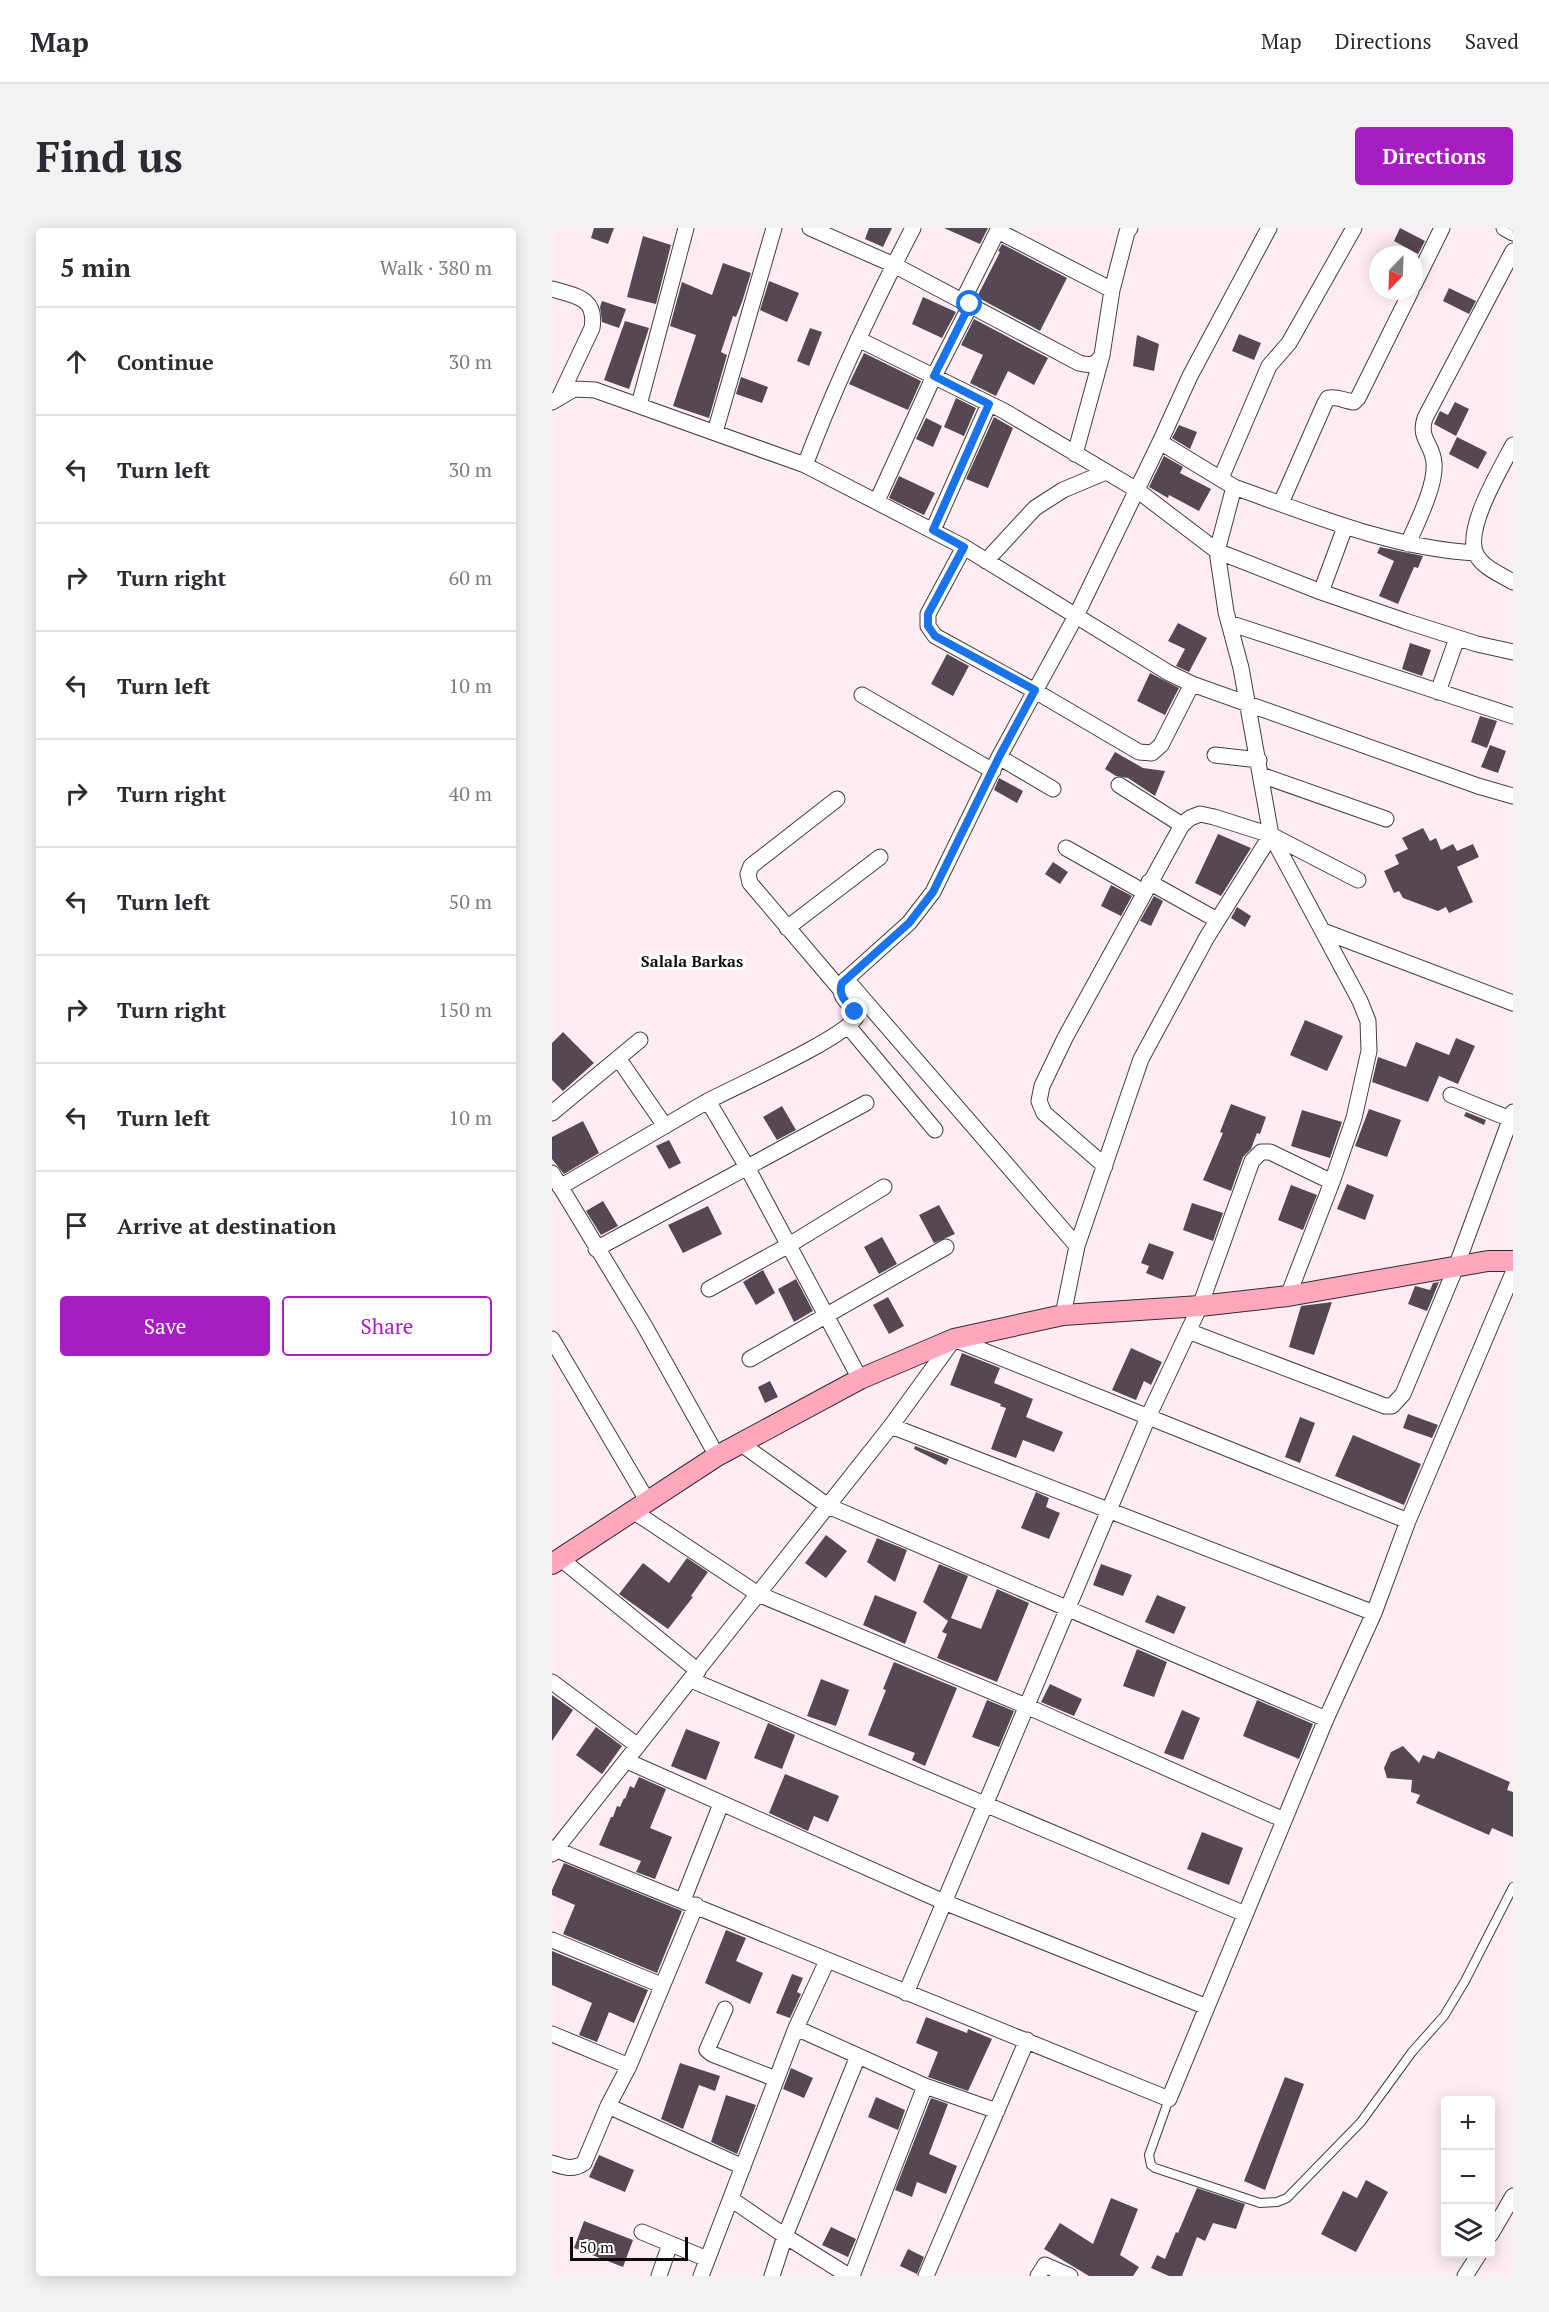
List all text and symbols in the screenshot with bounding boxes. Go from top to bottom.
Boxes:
text: Map [30,23,89,60]
text: Map [1261,27,1302,55]
text: Directions [1335,27,1432,55]
text: Saved [1465,27,1519,55]
button: Directions [1355,127,1513,185]
text: Find us [36,128,183,184]
north arrow [1369,246,1423,300]
text: 5 min [60,250,131,284]
text: Walk · 380 m [380,254,492,281]
route start [956,290,982,316]
icon: ahead [60,345,93,378]
text: Continue [117,347,214,376]
text: 30 m [449,348,492,375]
icon: left [60,453,93,486]
text: Turn left [117,455,210,484]
text: 30 m [449,456,492,483]
icon: right [60,561,93,594]
text: Turn right [117,563,226,592]
text: 60 m [449,564,492,591]
icon: left [60,669,93,702]
text: Turn left [117,671,210,700]
text: 10 m [449,672,492,699]
icon: right [60,777,93,810]
text: Turn right [117,779,226,808]
text: 40 m [449,780,492,807]
icon: left [60,885,93,918]
text: Turn left [117,887,210,916]
text: 50 m [449,888,492,915]
district label: Salala Barkas [641,950,743,972]
icon: right [60,993,93,1026]
text: Turn right [117,995,226,1024]
text: 150 m [438,996,492,1023]
route end [841,998,867,1024]
icon: left [60,1101,93,1134]
text: Turn left [117,1103,210,1132]
text: 10 m [449,1104,492,1131]
icon: arrive [60,1209,93,1242]
text: Arrive at destination [117,1211,336,1240]
button: Save [60,1296,270,1356]
button: Share [282,1296,492,1356]
map controls [1441,2096,1495,2258]
button: + [1441,2096,1495,2150]
button: − [1441,2150,1495,2204]
button: layers [1441,2204,1495,2258]
scale bar [570,2234,688,2262]
text: 50 m [579,2236,614,2258]

